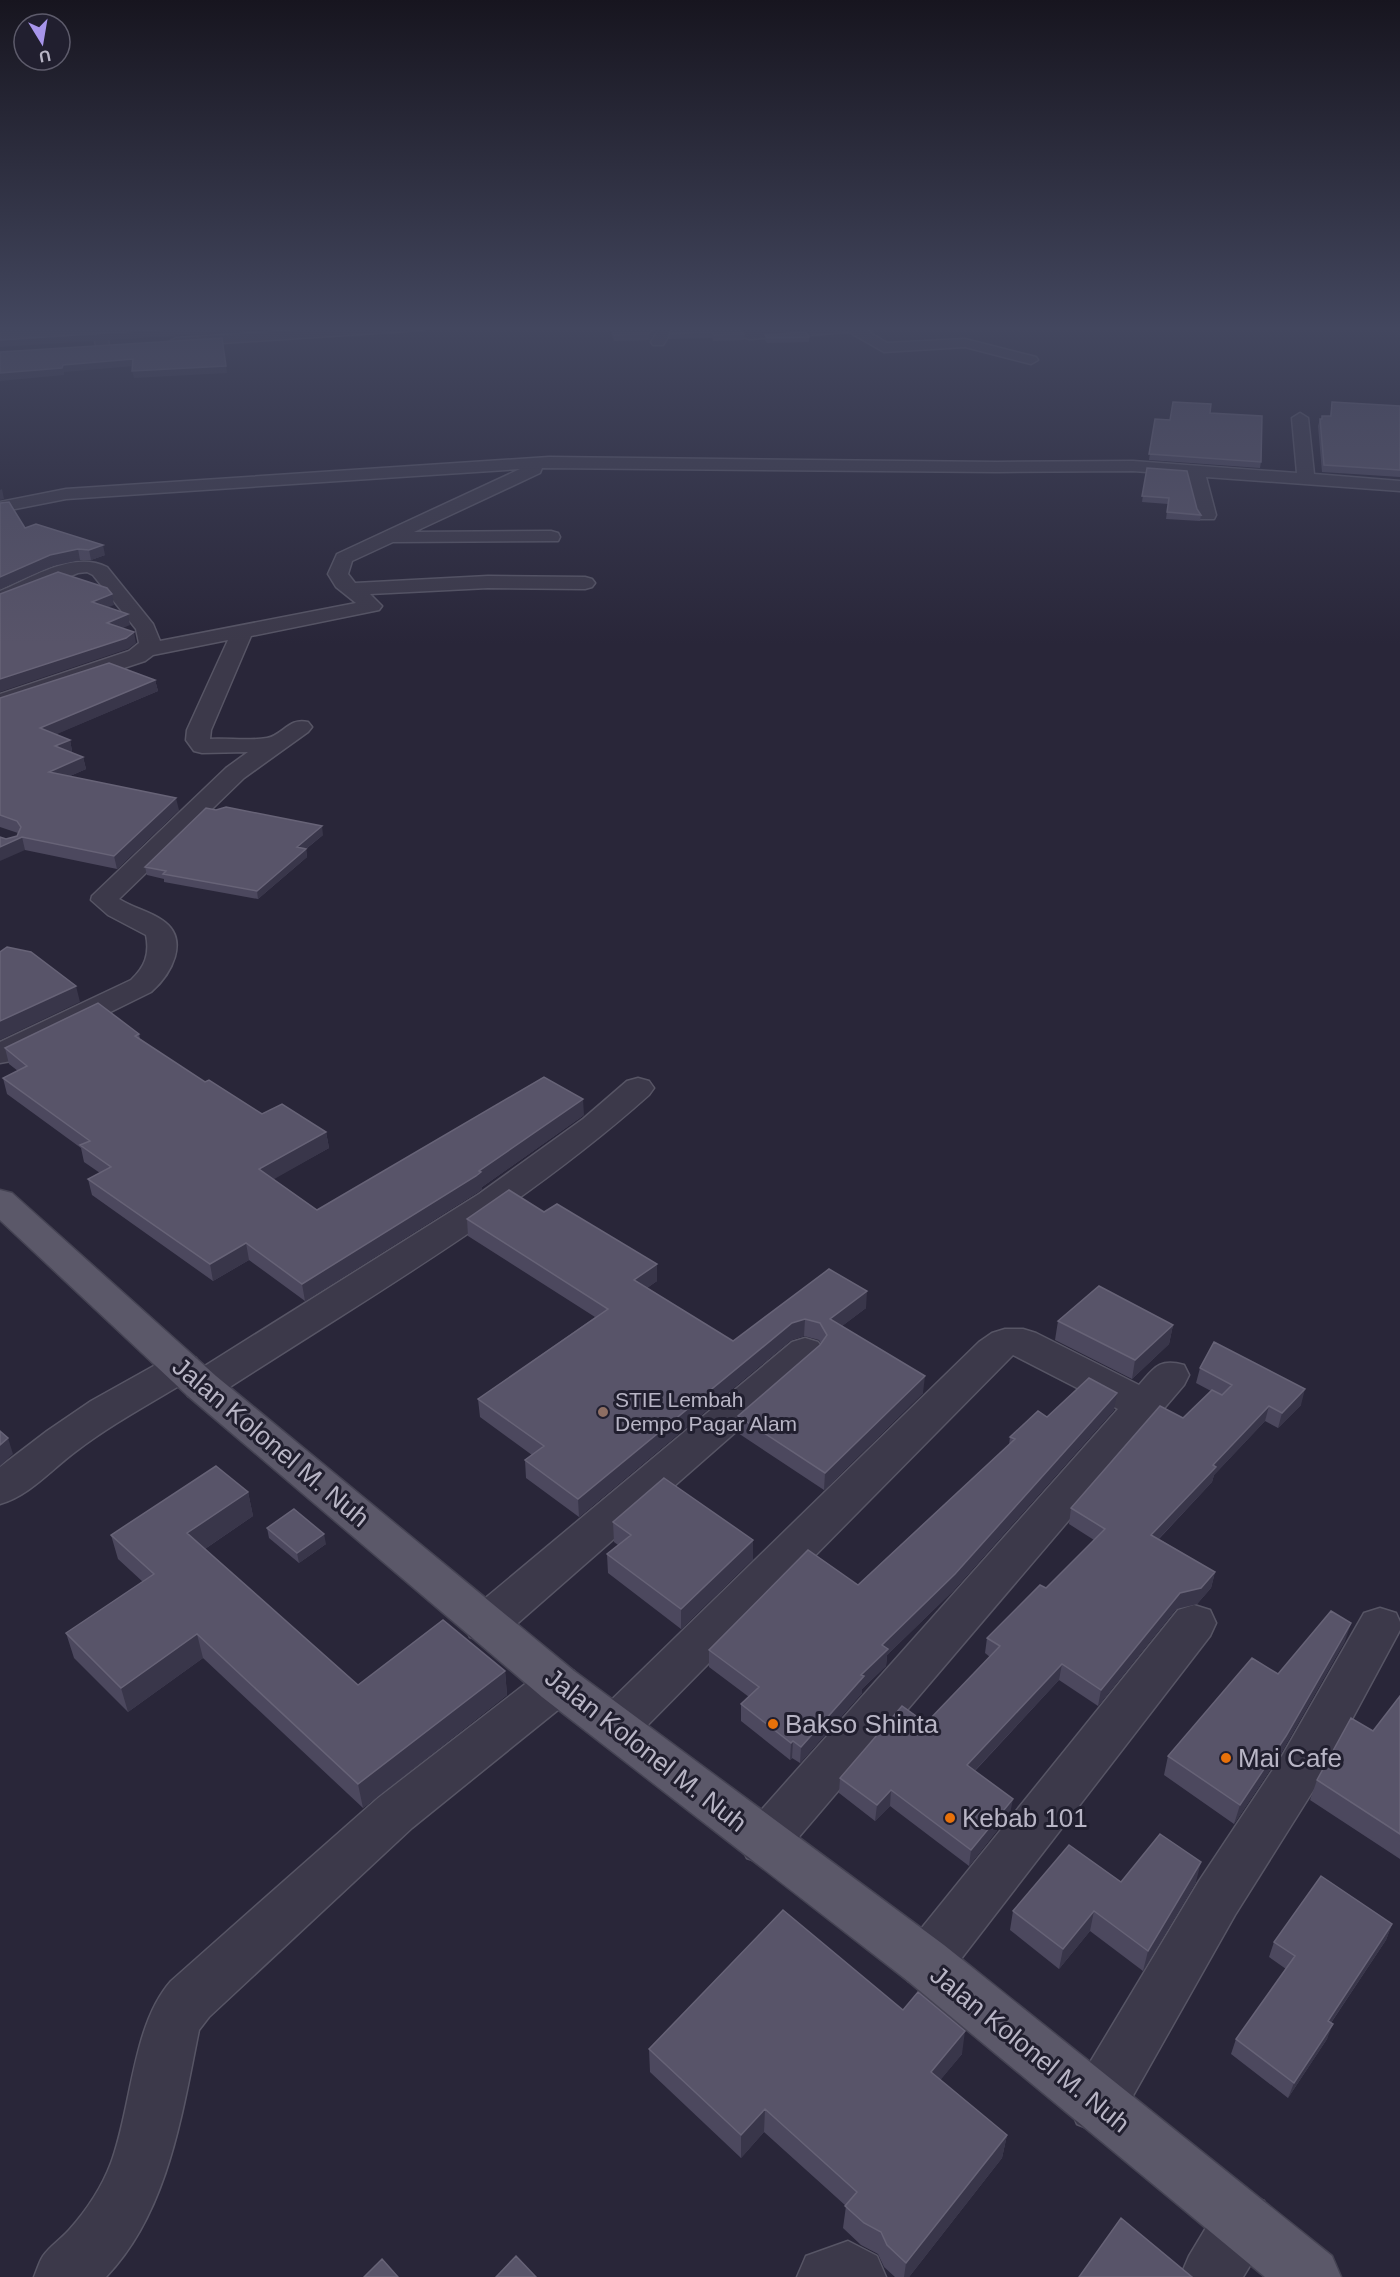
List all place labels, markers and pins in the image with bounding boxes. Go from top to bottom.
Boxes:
place label: STIE Lembah Dempo Pagar Alam [615,1388,797,1435]
marker: STIE Lembah Dempo Pagar Alam [596,1405,610,1419]
place label: Bakso Shinta [785,1709,939,1739]
marker: Bakso Shinta [766,1717,780,1731]
place label: Mai Cafe [1238,1743,1342,1773]
marker: Mai Cafe [1219,1751,1233,1765]
place label: Kebab 101 [962,1803,1088,1833]
marker: Kebab 101 [943,1811,957,1825]

